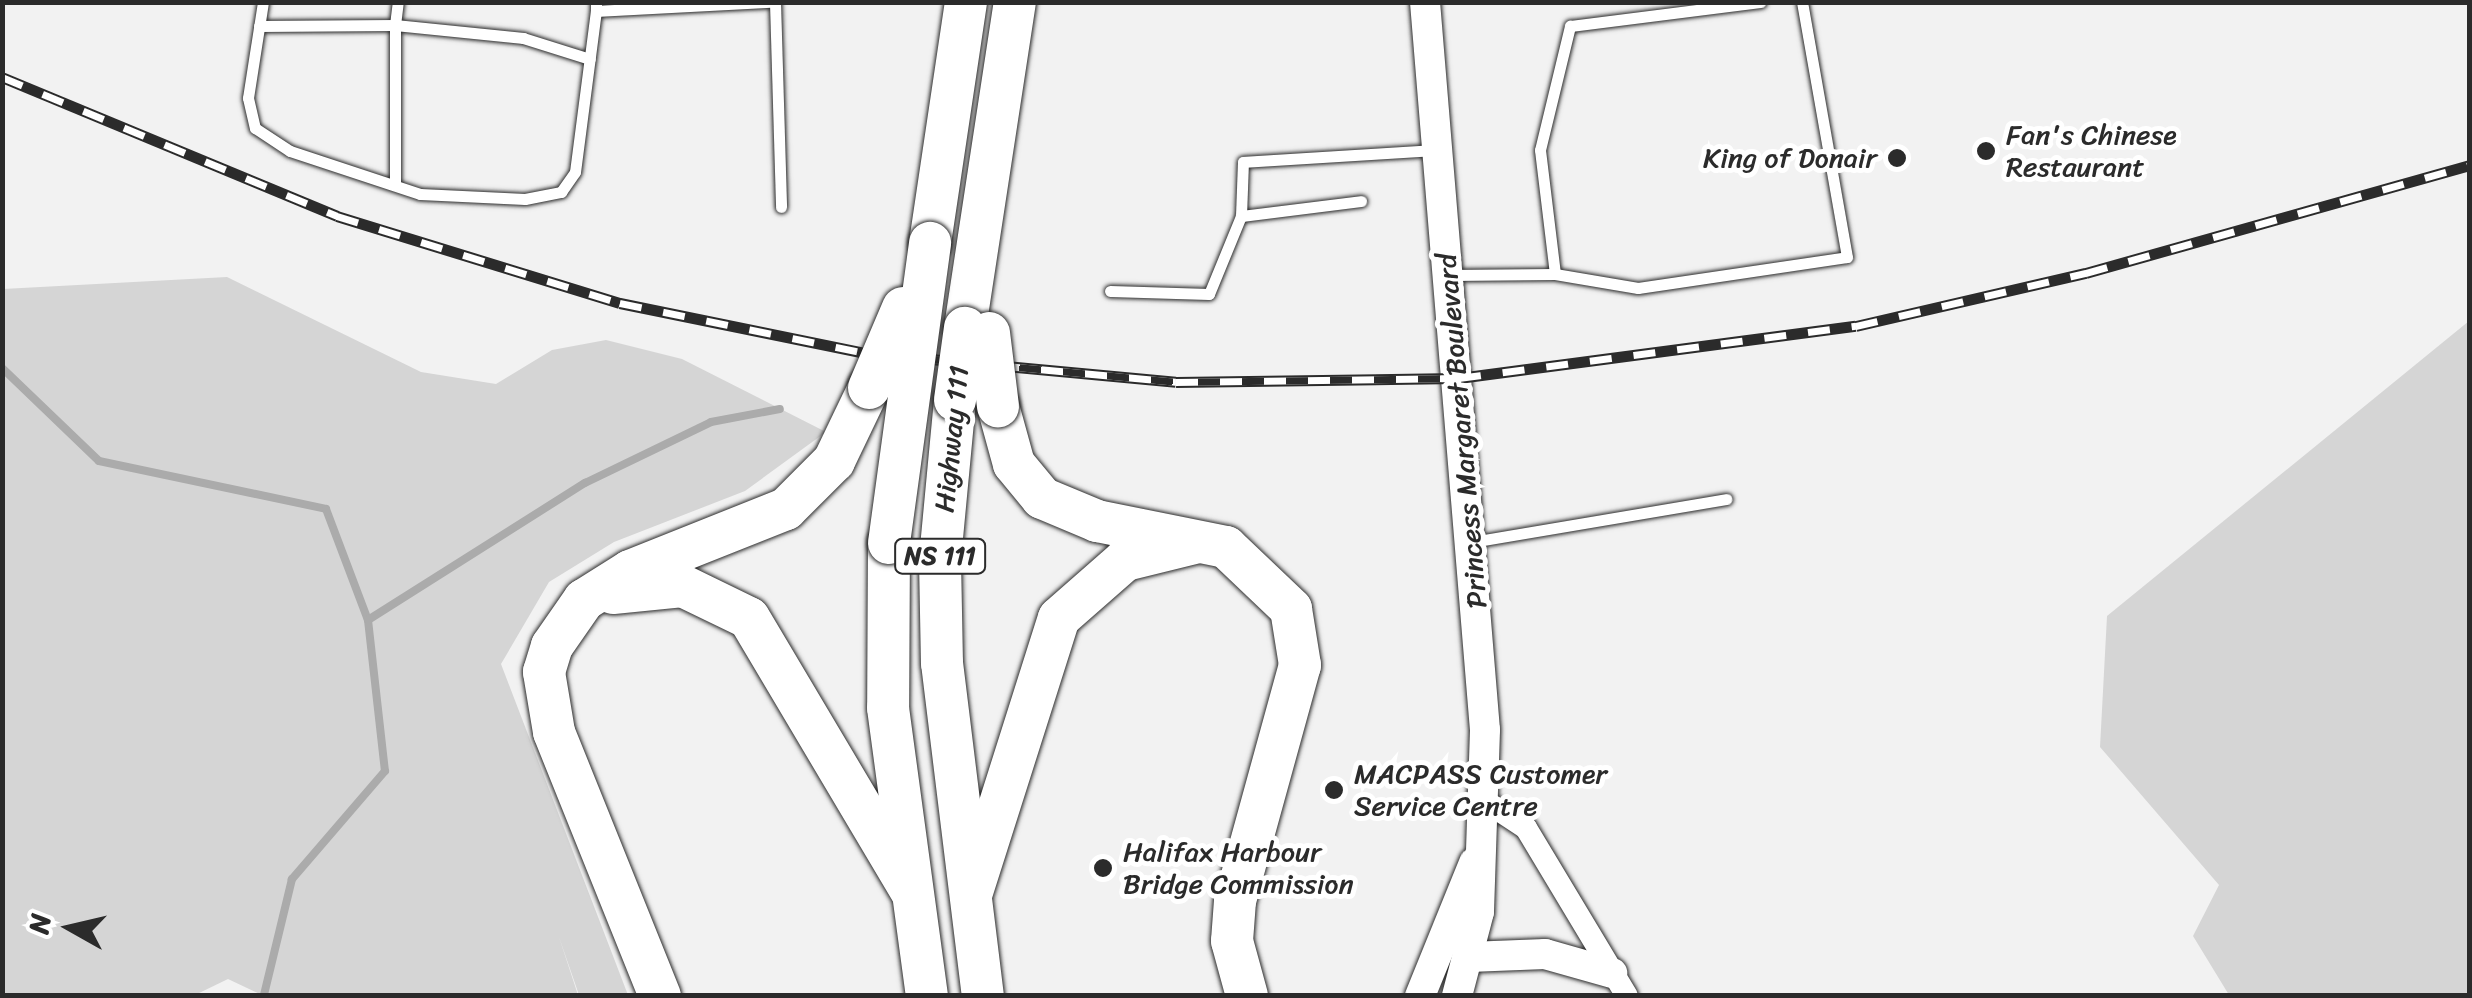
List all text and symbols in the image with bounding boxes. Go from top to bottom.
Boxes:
place label: Fan's Chinese Restaurant [2006,118,2175,184]
marker: Fan's Chinese Restaurant [1975,140,1997,162]
place label: King of Donair [1703,141,1877,175]
marker: King of Donair [1886,147,1908,169]
street label: Princess Margaret Boulevard [1430,252,1494,610]
street label: Highway 111 [928,364,976,514]
road number: NS 111 [892,536,988,576]
place label: MACPASS Customer Service Centre [1354,757,1608,823]
marker: MACPASS Customer Service Centre [1323,779,1345,801]
place label: Halifax Harbour Bridge Commission [1123,835,1354,901]
marker: Halifax Harbour Bridge Commission [1092,857,1114,879]
north arrow [20,878,120,978]
text: N [14,911,65,937]

